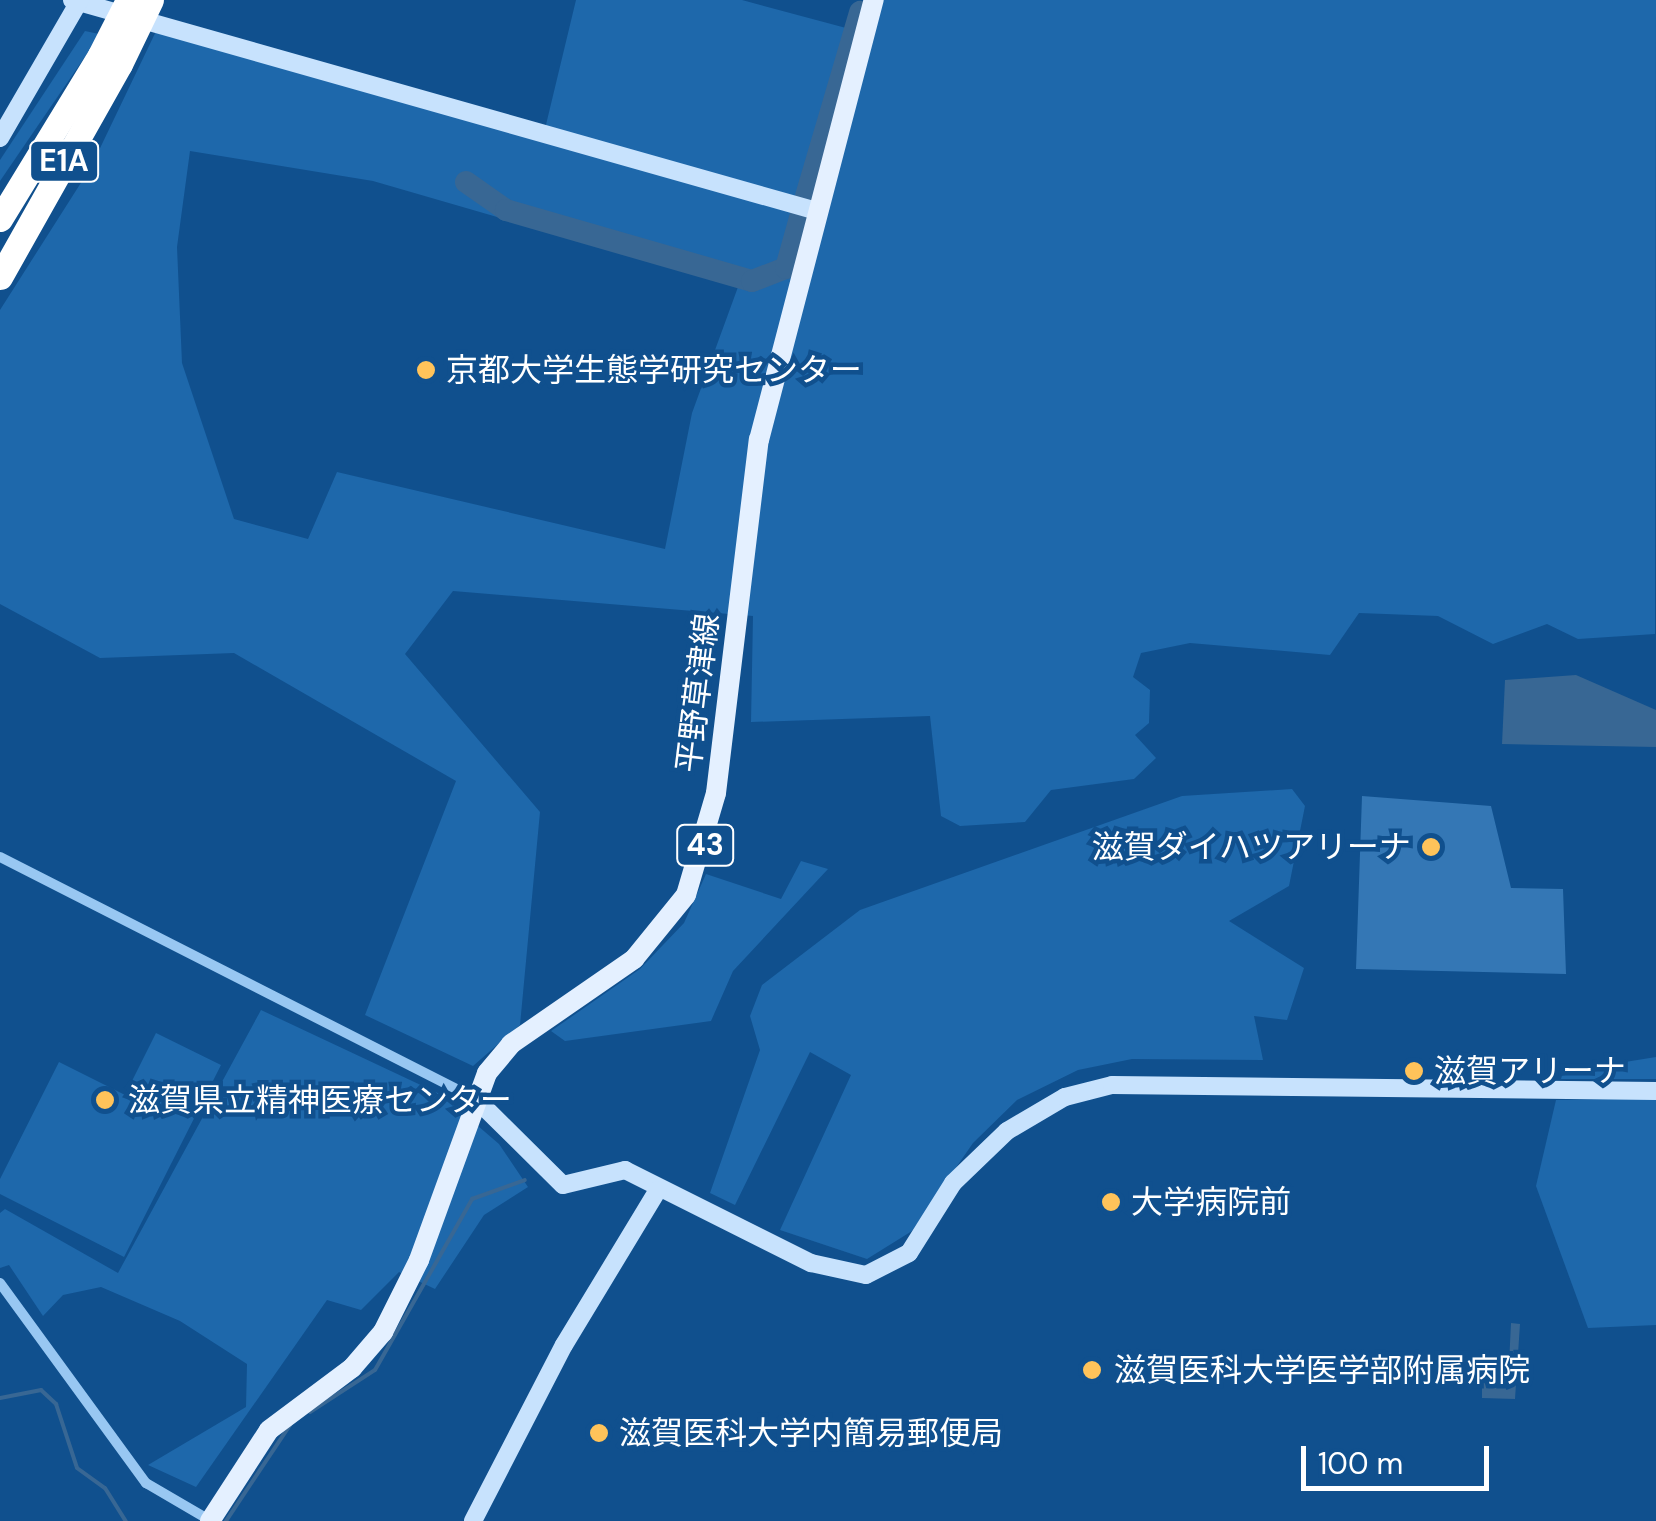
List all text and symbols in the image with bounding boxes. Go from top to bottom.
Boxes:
road number: E1A [29,136,99,186]
place label: 京都大学生態学研究センター [446,351,862,389]
marker: 京都大学生態学研究センター [415,359,437,381]
street label: 平野草津線 [669,611,727,775]
road number: 43 [675,820,735,870]
place label: 滋賀ダイハツアリーナ [1091,828,1411,866]
marker: 滋賀ダイハツアリーナ [1420,836,1442,858]
place label: 滋賀アリーナ [1434,1052,1626,1090]
marker: 滋賀アリーナ [1403,1060,1425,1082]
place label: 滋賀県立精神医療センター [128,1081,512,1119]
marker: 滋賀県立精神医療センター [92,1087,118,1113]
place label: 大学病院前 [1131,1183,1291,1221]
marker: 大学病院前 [1100,1191,1122,1213]
place label: 滋賀医科大学医学部附属病院 [1114,1351,1530,1389]
marker: 滋賀医科大学医学部附属病院 [1079,1357,1105,1383]
place label: 滋賀医科大学内簡易郵便局 [619,1414,1003,1452]
marker: 滋賀医科大学内簡易郵便局 [588,1422,610,1444]
scale bar [1306,1426,1494,1488]
text: 100 m [1318,1444,1403,1483]

